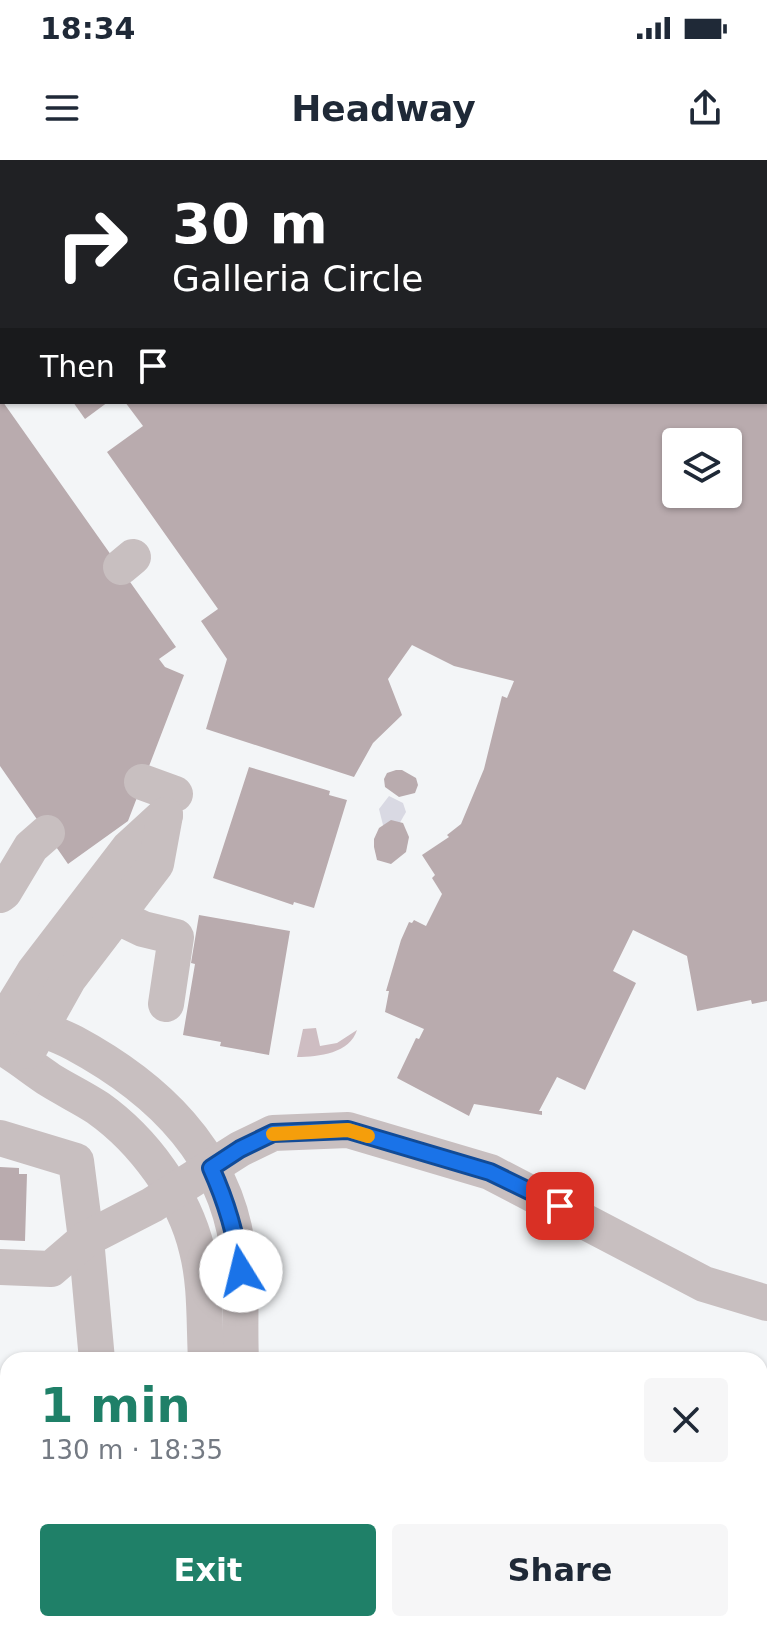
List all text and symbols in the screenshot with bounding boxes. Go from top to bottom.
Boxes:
text: 18:34 [40,11,136,46]
icon: menu [40,86,84,130]
icon: share [683,86,727,130]
text: Headway [291,88,476,129]
text: 30 m [172,191,328,256]
icon: right [40,192,144,296]
text: Galleria Circle [172,258,424,299]
icon: arrive [131,344,175,388]
text: Then [40,349,115,384]
map controls [662,428,742,508]
button: layers [662,428,742,508]
pin [526,1172,594,1240]
icon: arrive [538,1184,582,1228]
position arrow [199,1229,283,1313]
text: 1 min [40,1377,191,1433]
button: close [644,1378,728,1462]
text: 130 m · 18:35 [40,1435,223,1465]
button: Exit [40,1524,376,1616]
button: Share [392,1524,728,1616]

